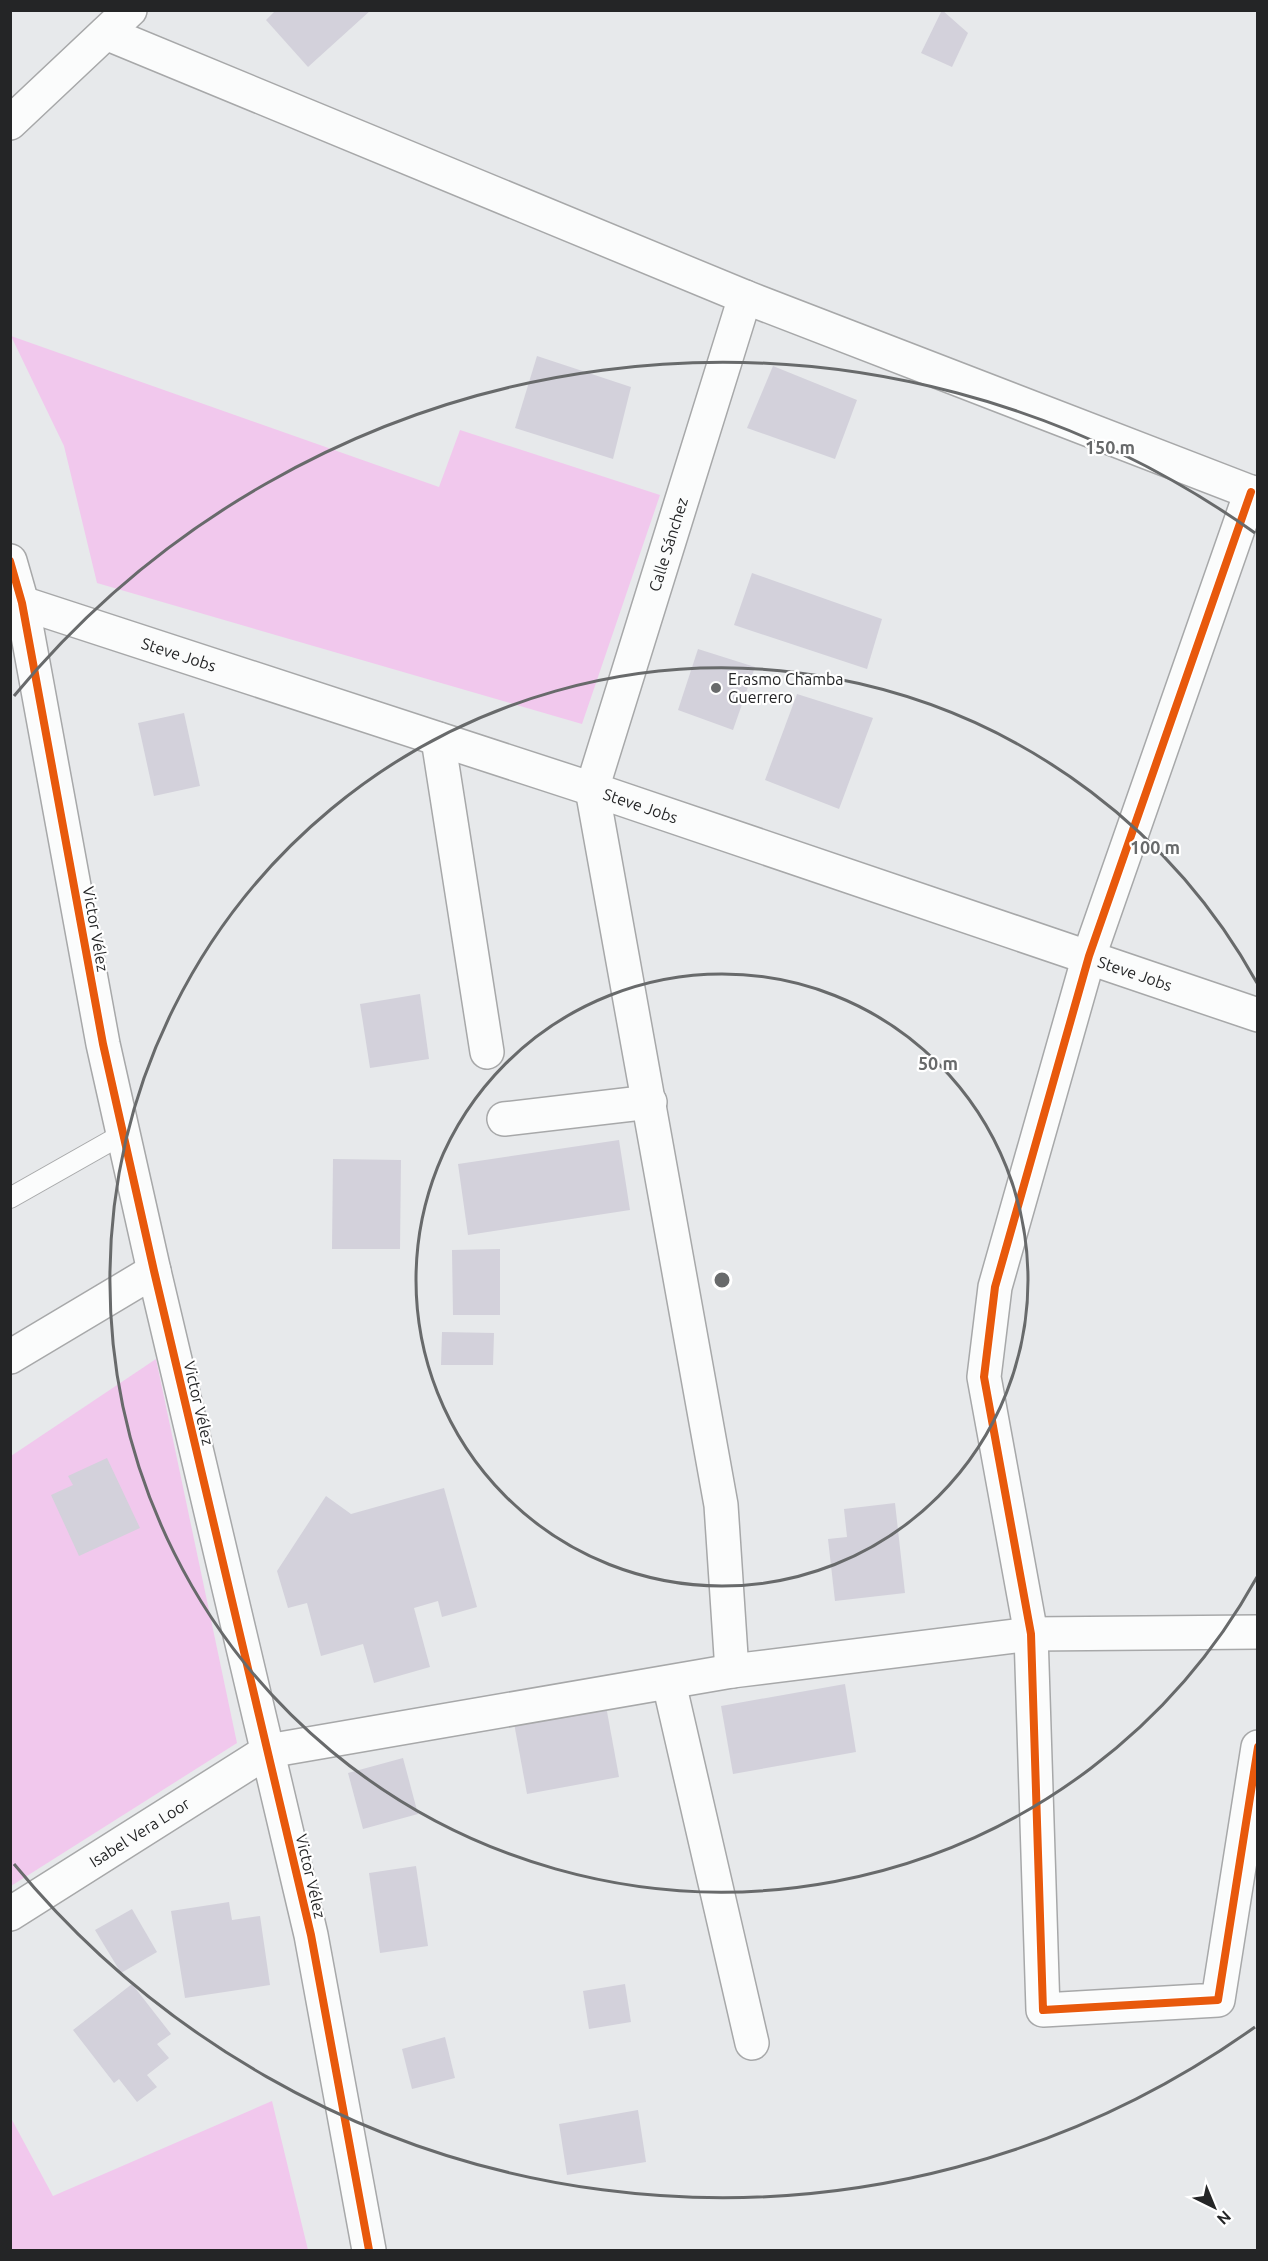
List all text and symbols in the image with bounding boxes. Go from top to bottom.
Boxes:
text: 150 m [1085,437,1135,457]
street label: Calle Sánchez [645,495,691,594]
street label: Steve Jobs [139,634,218,675]
place label: Erasmo Chamba Guerrero [728,670,844,706]
marker: Erasmo Chamba Guerrero [709,681,723,695]
street label: Steve Jobs [601,785,680,826]
text: 100 m [1130,837,1180,857]
street label: Victor Vélez [80,885,112,973]
street label: Steve Jobs [1095,952,1175,994]
text: 50 m [918,1053,958,1073]
centre of rings [712,1270,732,1290]
street label: Victor Vélez [181,1359,217,1447]
street label: Isabel Vera Loor [86,1794,193,1871]
street label: Victor Vélez [293,1832,329,1920]
north arrow [1184,2177,1244,2237]
text: N [1214,2207,1235,2229]

